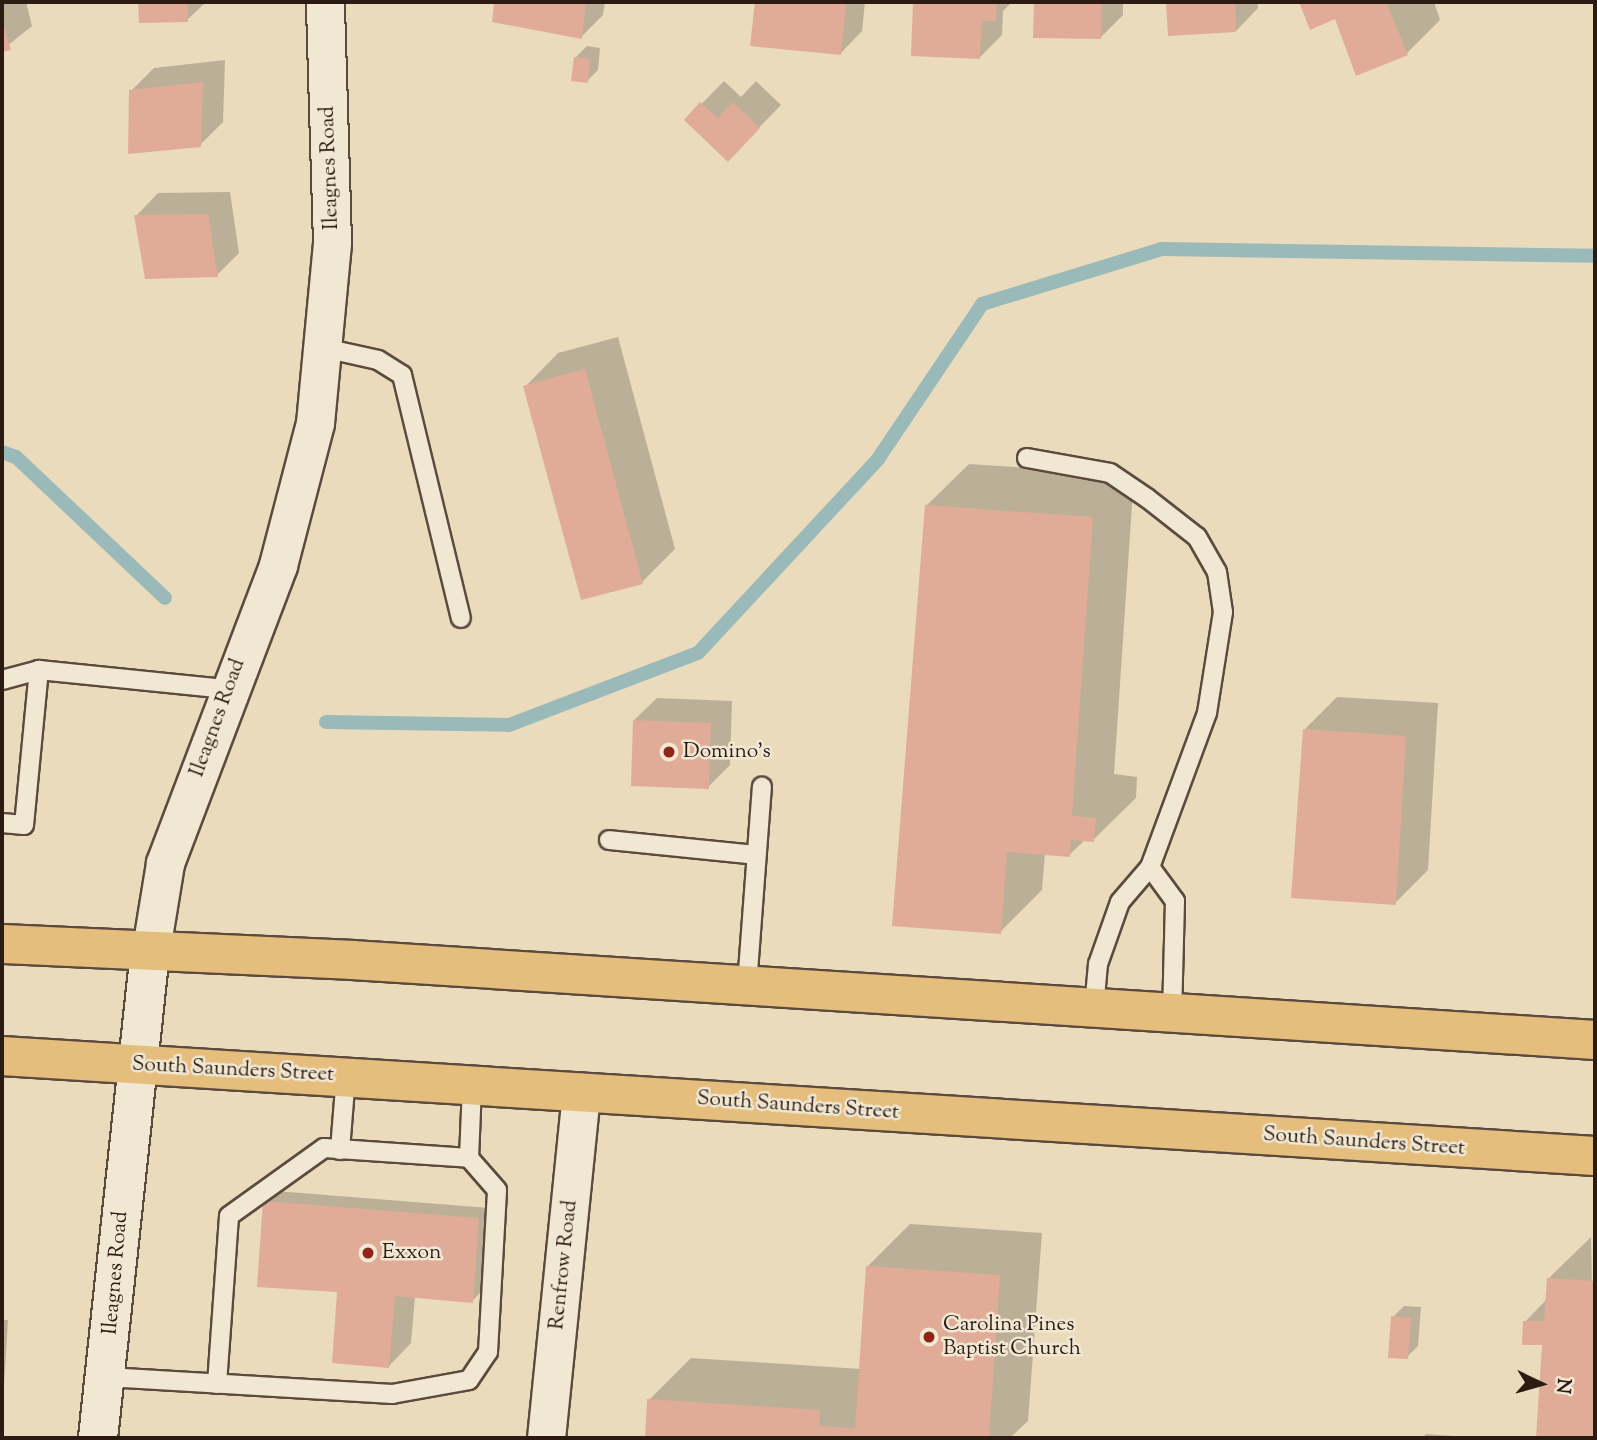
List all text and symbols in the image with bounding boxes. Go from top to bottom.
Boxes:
street label: Ileagnes Road [315,106,345,230]
street label: Ileagnes Road [185,655,251,781]
place label: Domino's [683,739,771,765]
marker: Domino's [661,744,677,760]
street label: South Saunders Street [131,1052,335,1088]
street label: South Saunders Street [696,1086,900,1126]
street label: South Saunders Street [1262,1122,1466,1162]
street label: Renfrow Road [545,1199,583,1331]
street label: Ileagnes Road [98,1210,134,1336]
place label: Exxon [382,1240,441,1266]
marker: Exxon [360,1245,376,1261]
place label: Carolina Pines Baptist Church [943,1312,1081,1362]
marker: Carolina Pines Baptist Church [921,1329,937,1345]
north arrow [1506,1349,1576,1419]
text: N [1548,1377,1577,1395]

